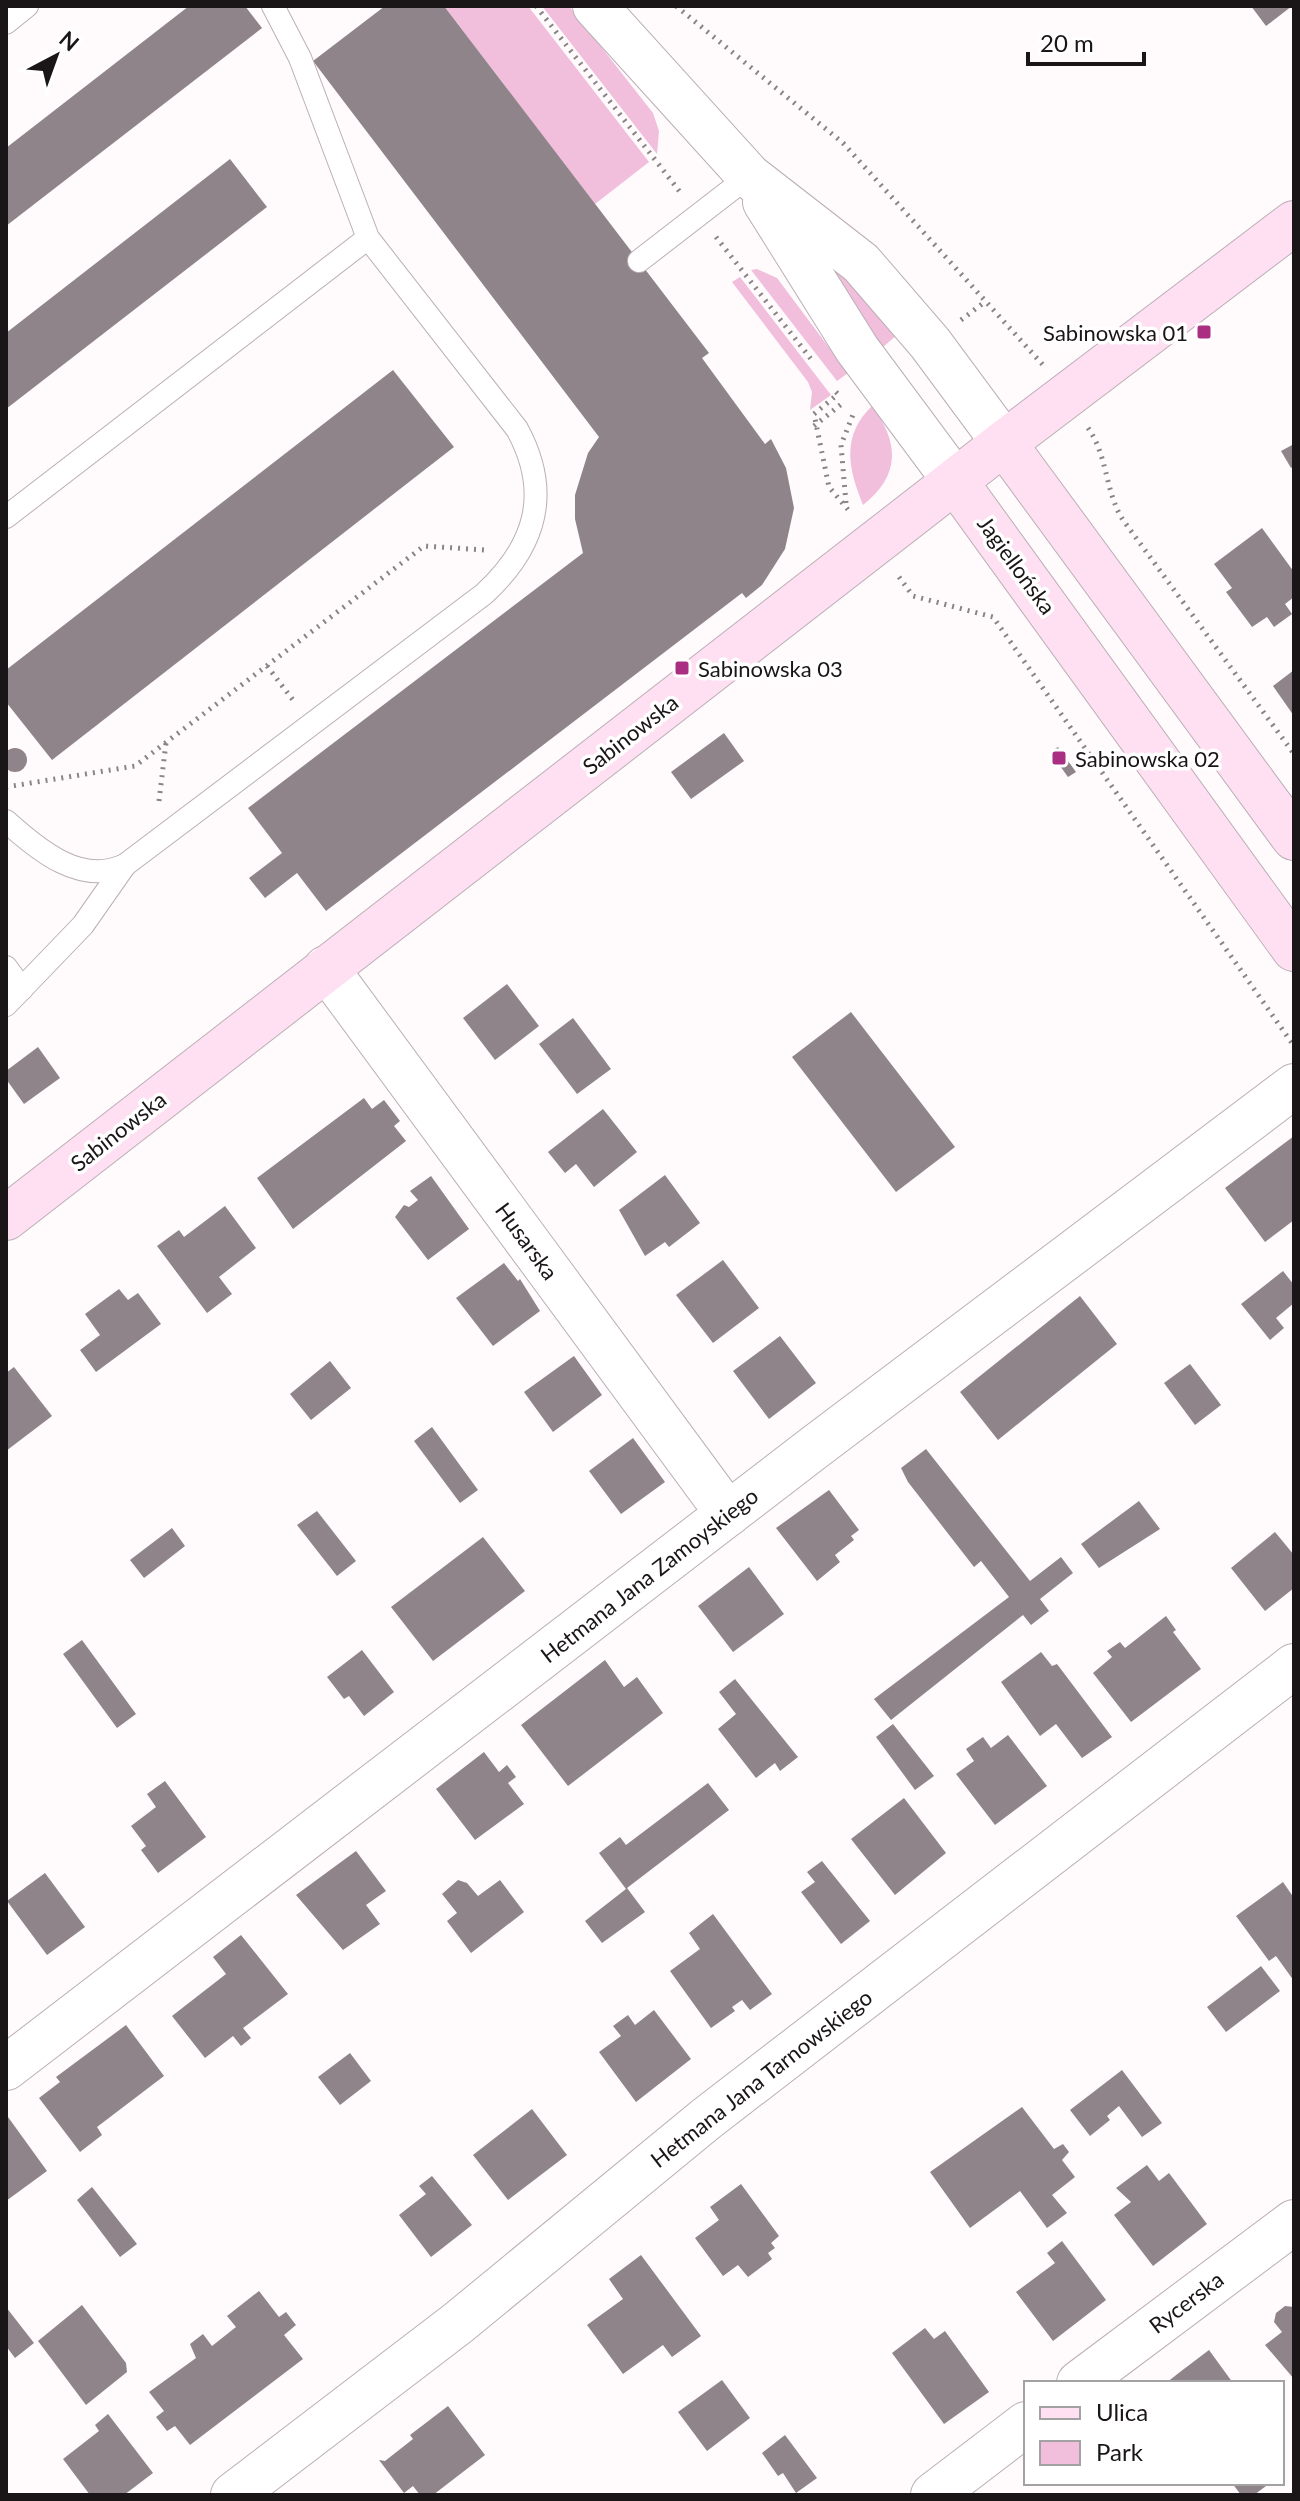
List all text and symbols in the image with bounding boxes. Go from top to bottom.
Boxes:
north arrow [16,16,96,96]
scale bar [1028,16,1144,66]
text: N [54,25,85,56]
text: 20 m [1040,28,1094,57]
place label: Sabinowska 01 [1043,319,1188,346]
marker: Sabinowska 01 [1195,323,1213,341]
street label: Jagiellońska [972,511,1062,619]
place label: Sabinowska 03 [698,655,843,682]
marker: Sabinowska 03 [673,659,691,677]
street label: Sabinowska [577,688,683,780]
place label: Sabinowska 02 [1075,745,1220,772]
marker: Sabinowska 02 [1050,749,1068,767]
street label: Sabinowska [65,1085,171,1177]
street label: Husarska [490,1197,564,1285]
street label: Hetmana Jana Zamoyskiego [535,1482,763,1668]
street label: Hetmana Jana Tarnowskiego [645,1983,877,2173]
street label: Rycerska [1144,2265,1228,2339]
legend [1024,2381,1284,2485]
text: Ulica [1096,2397,1148,2426]
text: Park [1096,2437,1144,2466]

